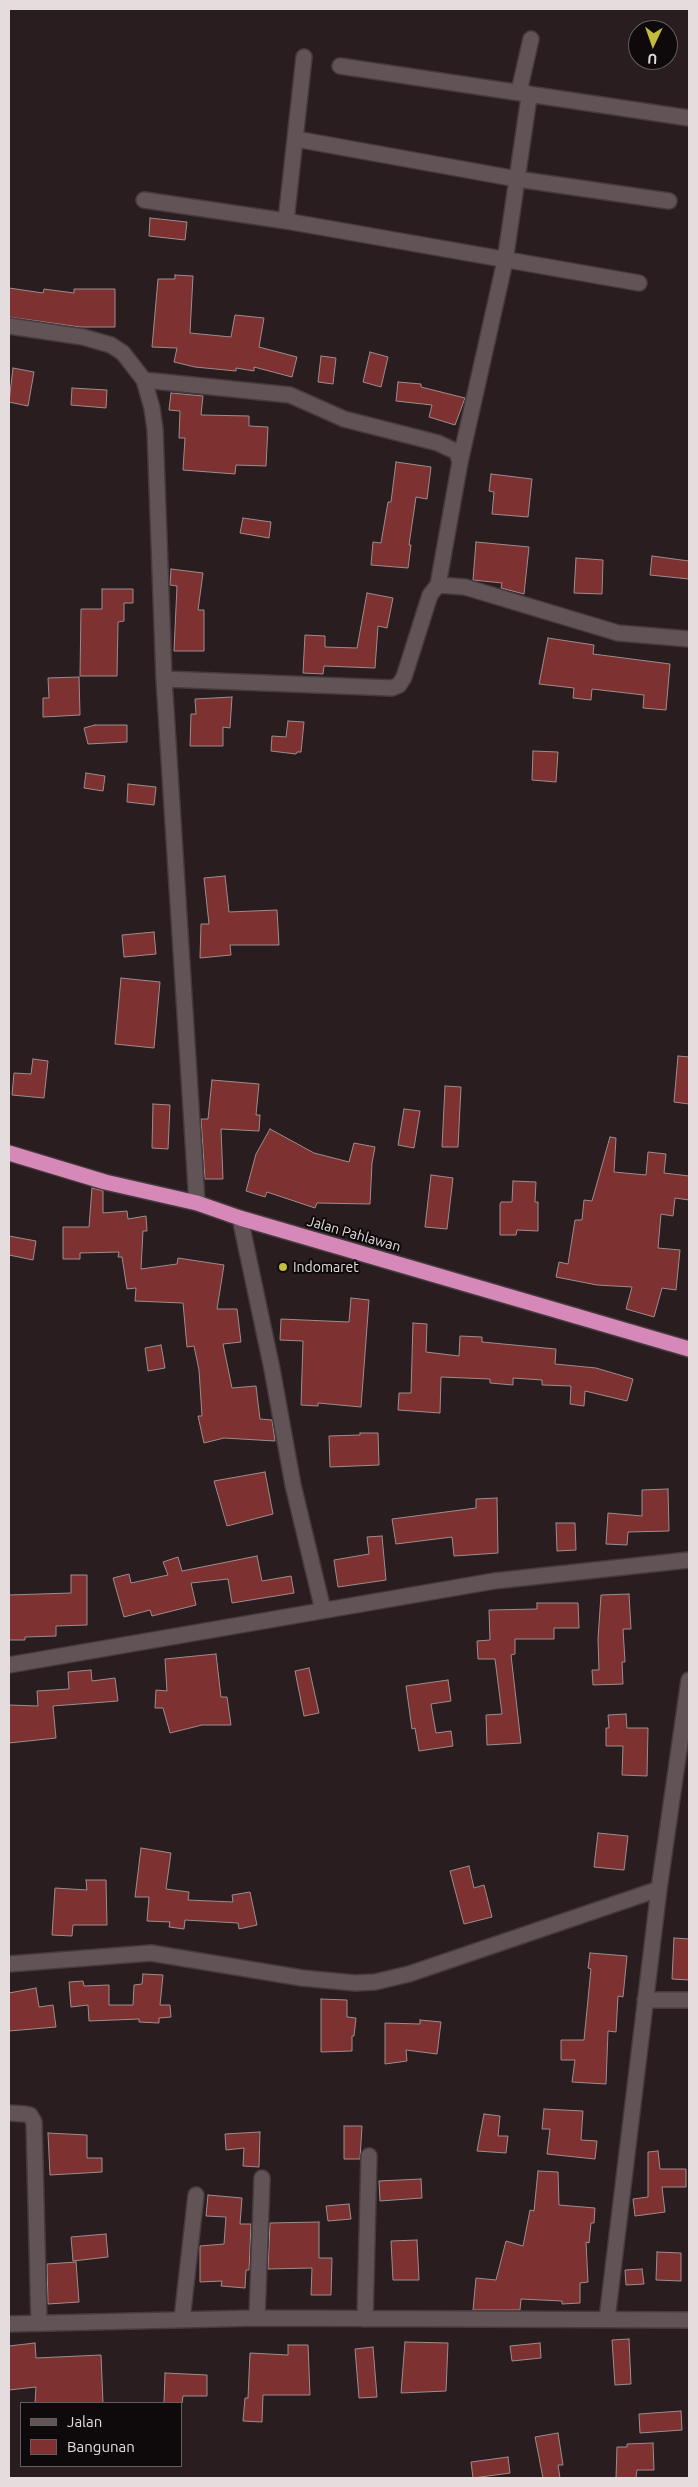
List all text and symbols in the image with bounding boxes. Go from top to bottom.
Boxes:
north arrow [628,20,678,70]
text: U [647,51,658,67]
street label: Jalan Pahlawan [305,1213,403,1255]
place label: Indomaret [293,1259,359,1275]
marker: Indomaret [277,1261,289,1273]
legend [20,2402,182,2467]
text: Jalan [67,2413,102,2430]
text: Bangunan [67,2438,135,2455]

